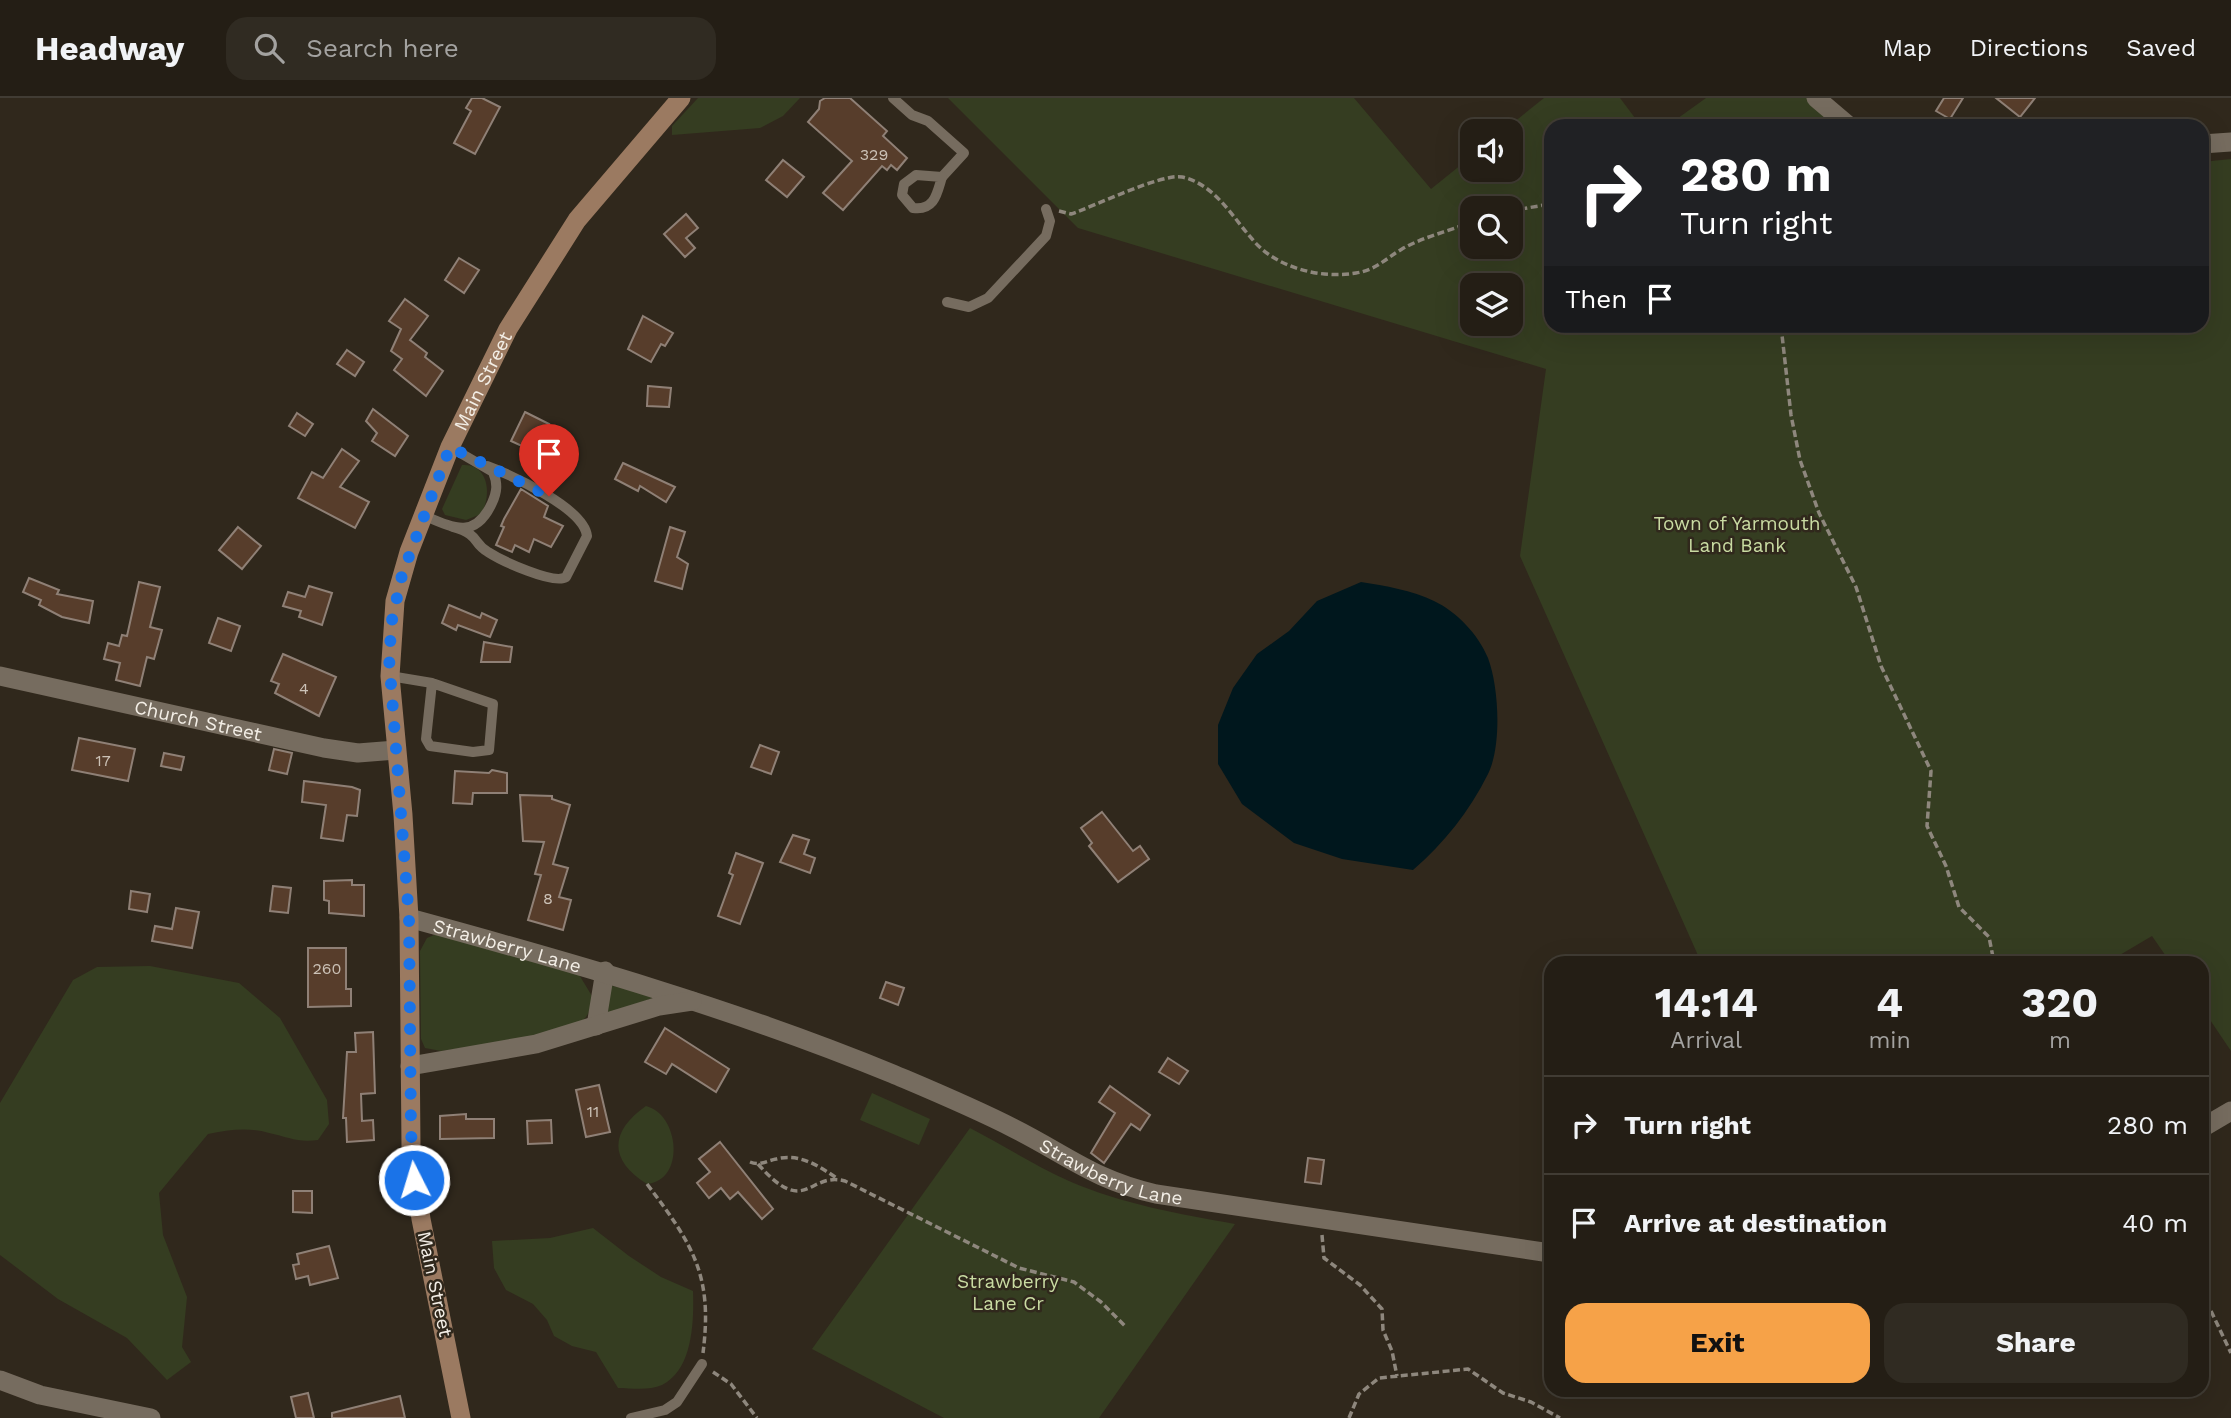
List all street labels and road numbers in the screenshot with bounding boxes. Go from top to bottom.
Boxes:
street label: Main Street [448,328,517,434]
street label: Church Street [132,695,264,745]
street label: Strawberry Lane [431,914,584,977]
street label: Strawberry Lane [1036,1133,1184,1209]
street label: Main Street [413,1229,457,1339]

